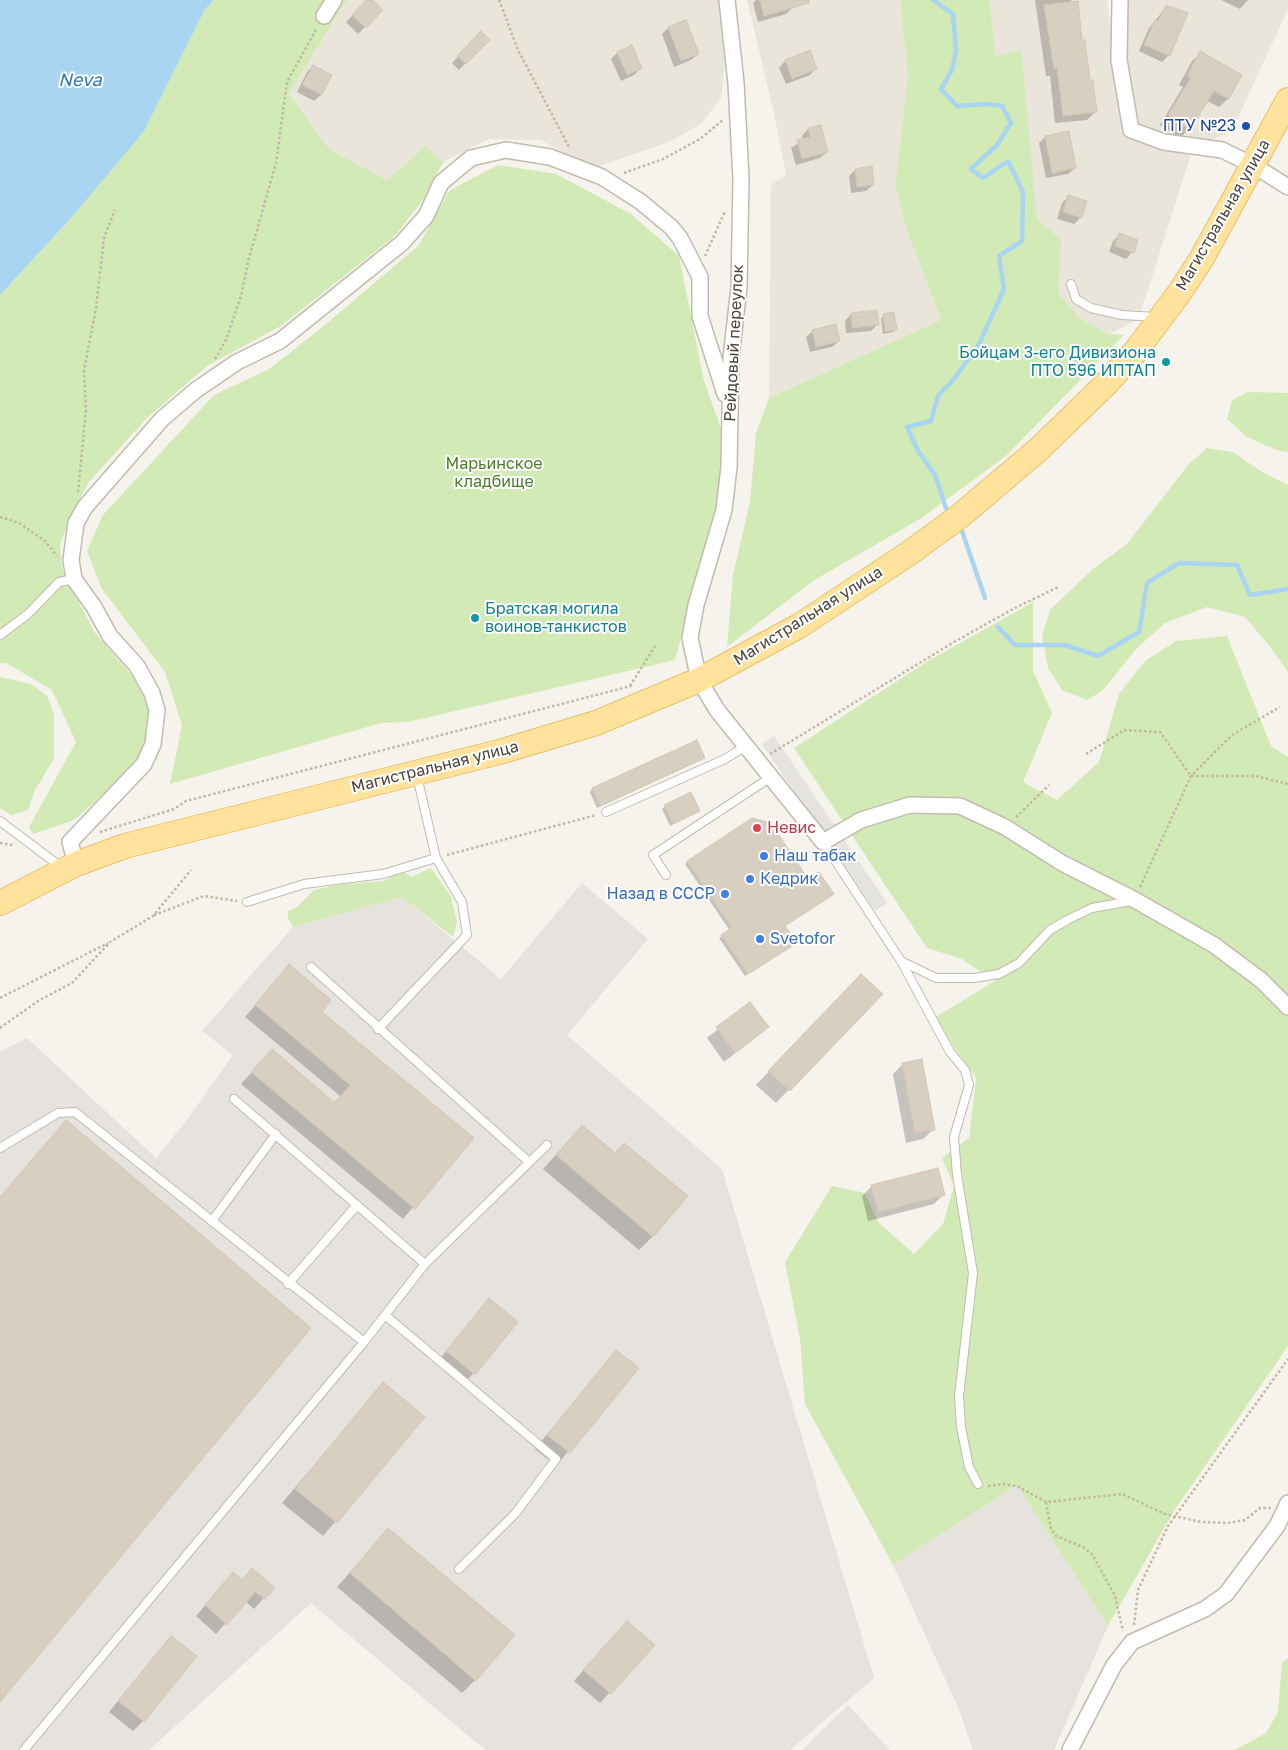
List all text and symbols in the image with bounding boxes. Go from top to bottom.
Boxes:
water label: Neva [58,69,102,91]
place label: ПТУ №23 [1163,116,1236,136]
marker: ПТУ №23 [1240,120,1252,132]
street label: Магистральная улица [1172,136,1274,294]
street label: Рейдовый переулок [720,264,748,422]
place label: Бойцам 3-его Дивизиона ПТО 596 ИПТАП [959,343,1156,381]
marker: Бойцам 3-его Дивизиона ПТО 596 ИПТАП [1160,356,1172,368]
park label: Марьинское кладбище [445,454,543,492]
street label: Магистральная улица [730,562,886,670]
place label: Братская могила воинов-танкистов [485,599,627,637]
marker: Братская могила воинов-танкистов [469,612,481,624]
street label: Магистральная улица [349,737,521,797]
place label: Невис [767,818,816,838]
marker: Невис [751,822,763,834]
place label: Наш табак [774,846,856,866]
marker: Наш табак [758,850,770,862]
place label: Кедрик [760,869,818,889]
marker: Кедрик [744,873,756,885]
place label: Назад в СССР [607,884,715,904]
marker: Назад в СССР [719,888,731,900]
place label: Svetofor [770,929,835,949]
marker: Svetofor [754,933,766,945]

